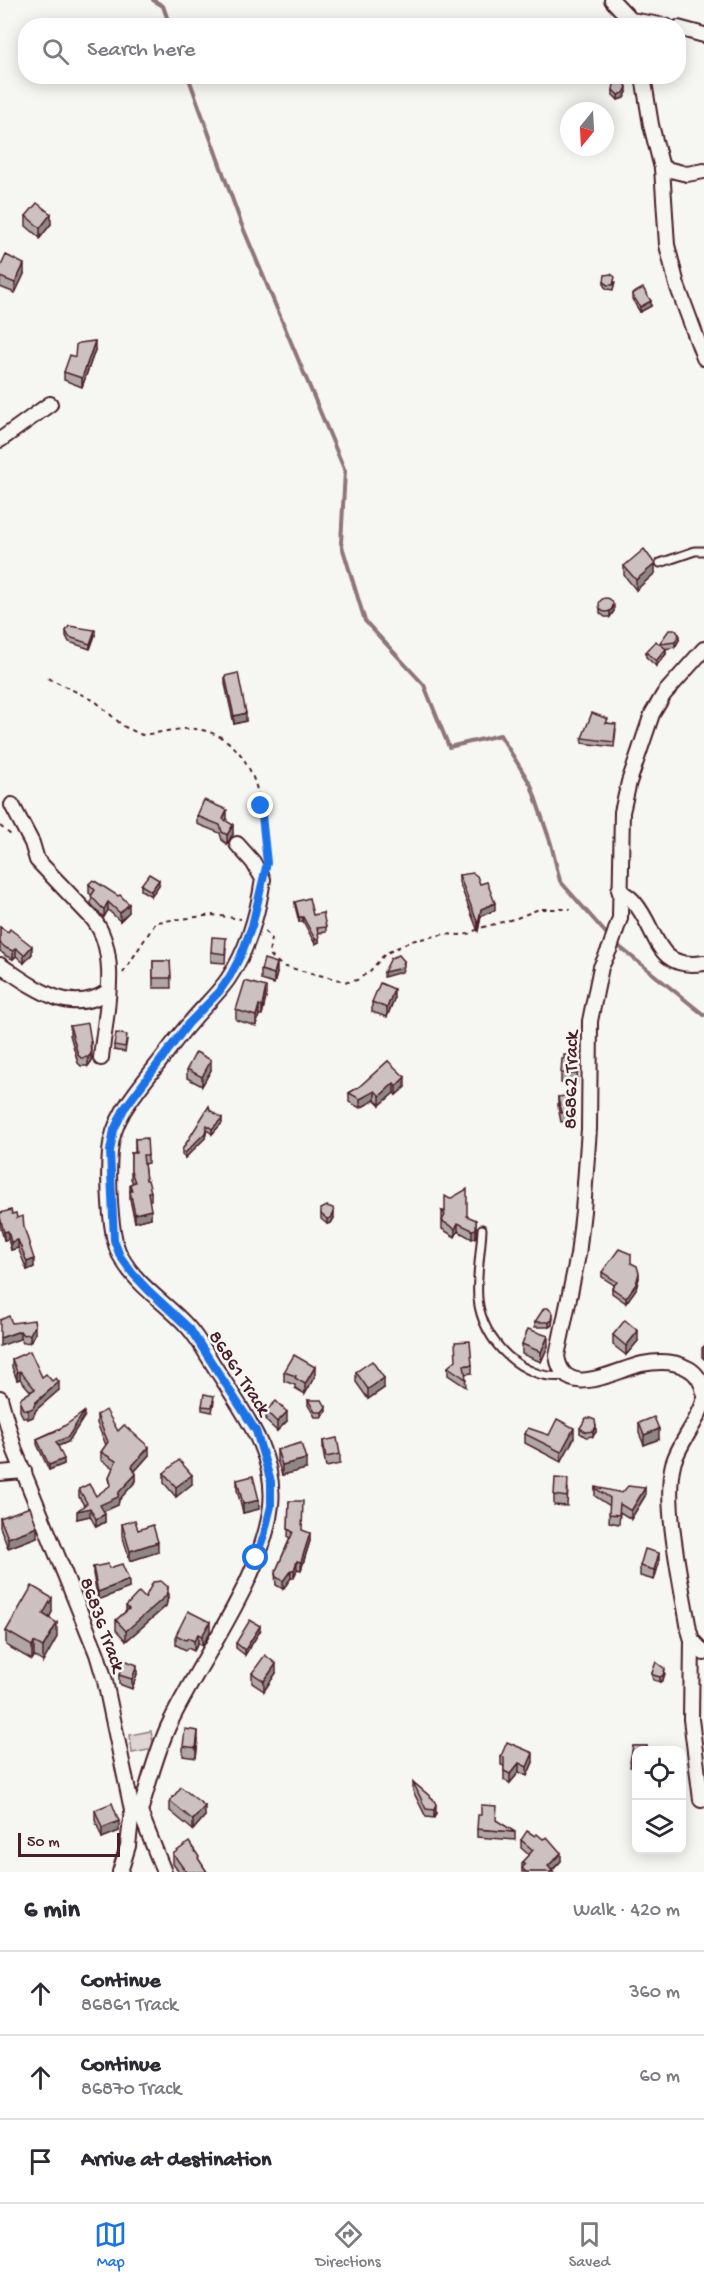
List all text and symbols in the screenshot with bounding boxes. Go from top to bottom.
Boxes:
search box [18,18,686,84]
icon: search [39,35,72,68]
text: Search here [87,38,195,64]
north arrow [560,102,614,156]
route end [247,792,273,818]
street label: 86862 Track [560,1029,585,1129]
street label: 86861 Track [202,1327,275,1422]
route start [242,1544,268,1570]
street label: 86836 Track [73,1575,129,1678]
map controls [632,1746,686,1854]
button: locate [632,1746,686,1800]
button: layers [632,1800,686,1854]
scale bar [18,1830,120,1858]
text: 50 m [27,1834,60,1853]
text: 6 min [24,1896,80,1927]
text: Walk · 420 m [573,1900,680,1923]
text: Continue [81,1969,161,1995]
icon: ahead [24,1977,57,2010]
text: 360 m [629,1982,680,2005]
text: 86861 Track [81,1995,178,2018]
text: Continue [81,2053,161,2079]
icon: ahead [24,2061,57,2094]
text: 60 m [640,2066,680,2089]
text: 86870 Track [81,2079,181,2102]
icon: arrive [24,2145,57,2178]
text: Arrive at destination [81,2148,271,2174]
tab: Map [94,2218,127,2273]
tab: Directions [315,2218,381,2273]
tab: Saved [569,2218,610,2273]

